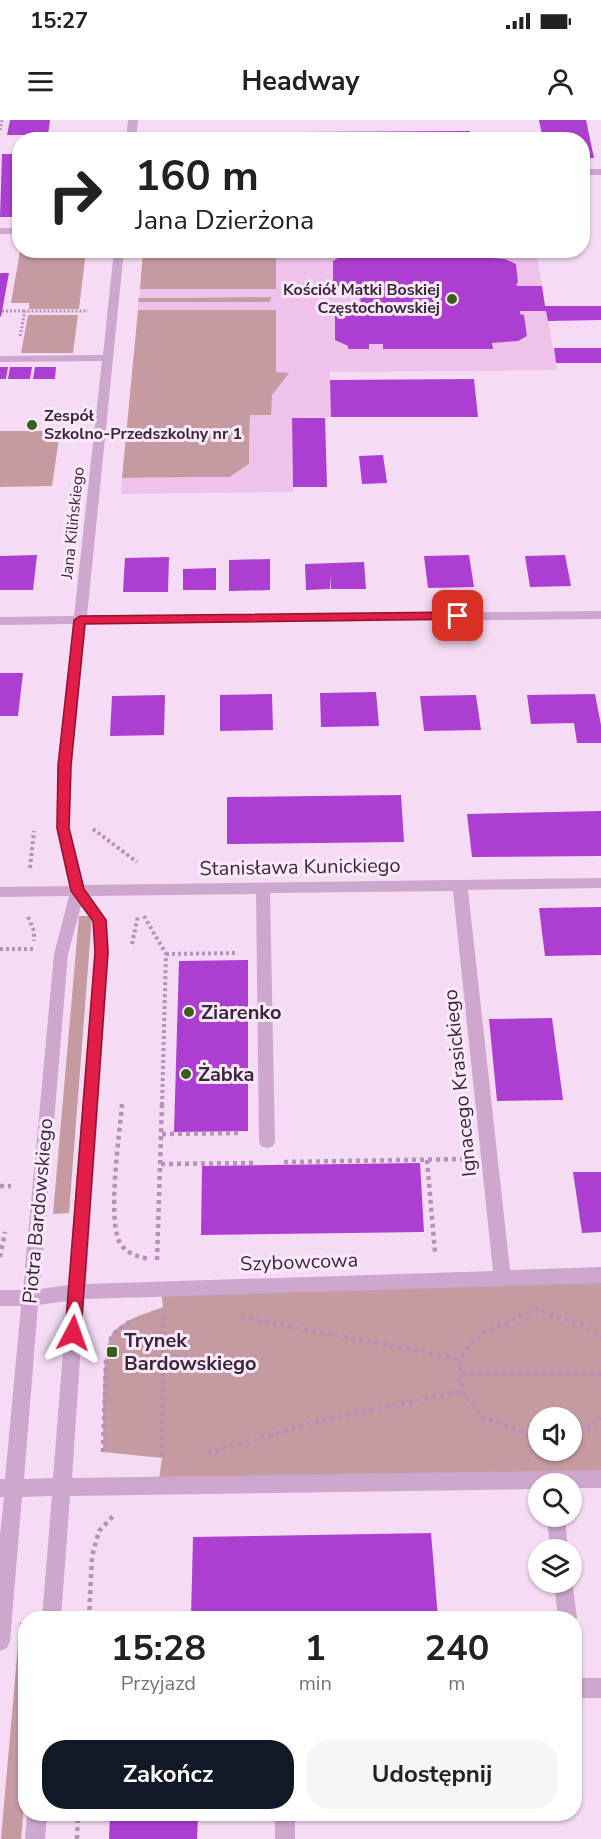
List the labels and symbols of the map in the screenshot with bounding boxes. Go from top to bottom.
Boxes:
place label: Kościół Matki Boskiej Częstochowskiej [283,279,440,319]
marker: Kościół Matki Boskiej Częstochowskiej [445,292,459,306]
place label: Zespół Szkolno-Przedszkolny nr 1 [44,405,242,445]
marker: Zespół Szkolno-Przedszkolny nr 1 [25,418,39,432]
street label: Jana Kilińskiego [56,466,90,581]
pin [432,590,483,641]
street label: Stanisława Kunickiego [199,852,401,882]
street label: Ignacego Krasickiego [437,988,483,1178]
place label: Ziarenko [201,999,281,1026]
marker: Ziarenko [182,1005,196,1019]
place label: Żabka [198,1061,254,1088]
marker: Żabka [179,1067,193,1081]
street label: Piotra Bardowskiego [16,1117,60,1305]
street label: Szybowcowa [239,1246,359,1278]
position arrow [41,1301,105,1365]
place label: Trynek Bardowskiego [124,1327,257,1377]
marker: Trynek Bardowskiego [105,1345,119,1359]

